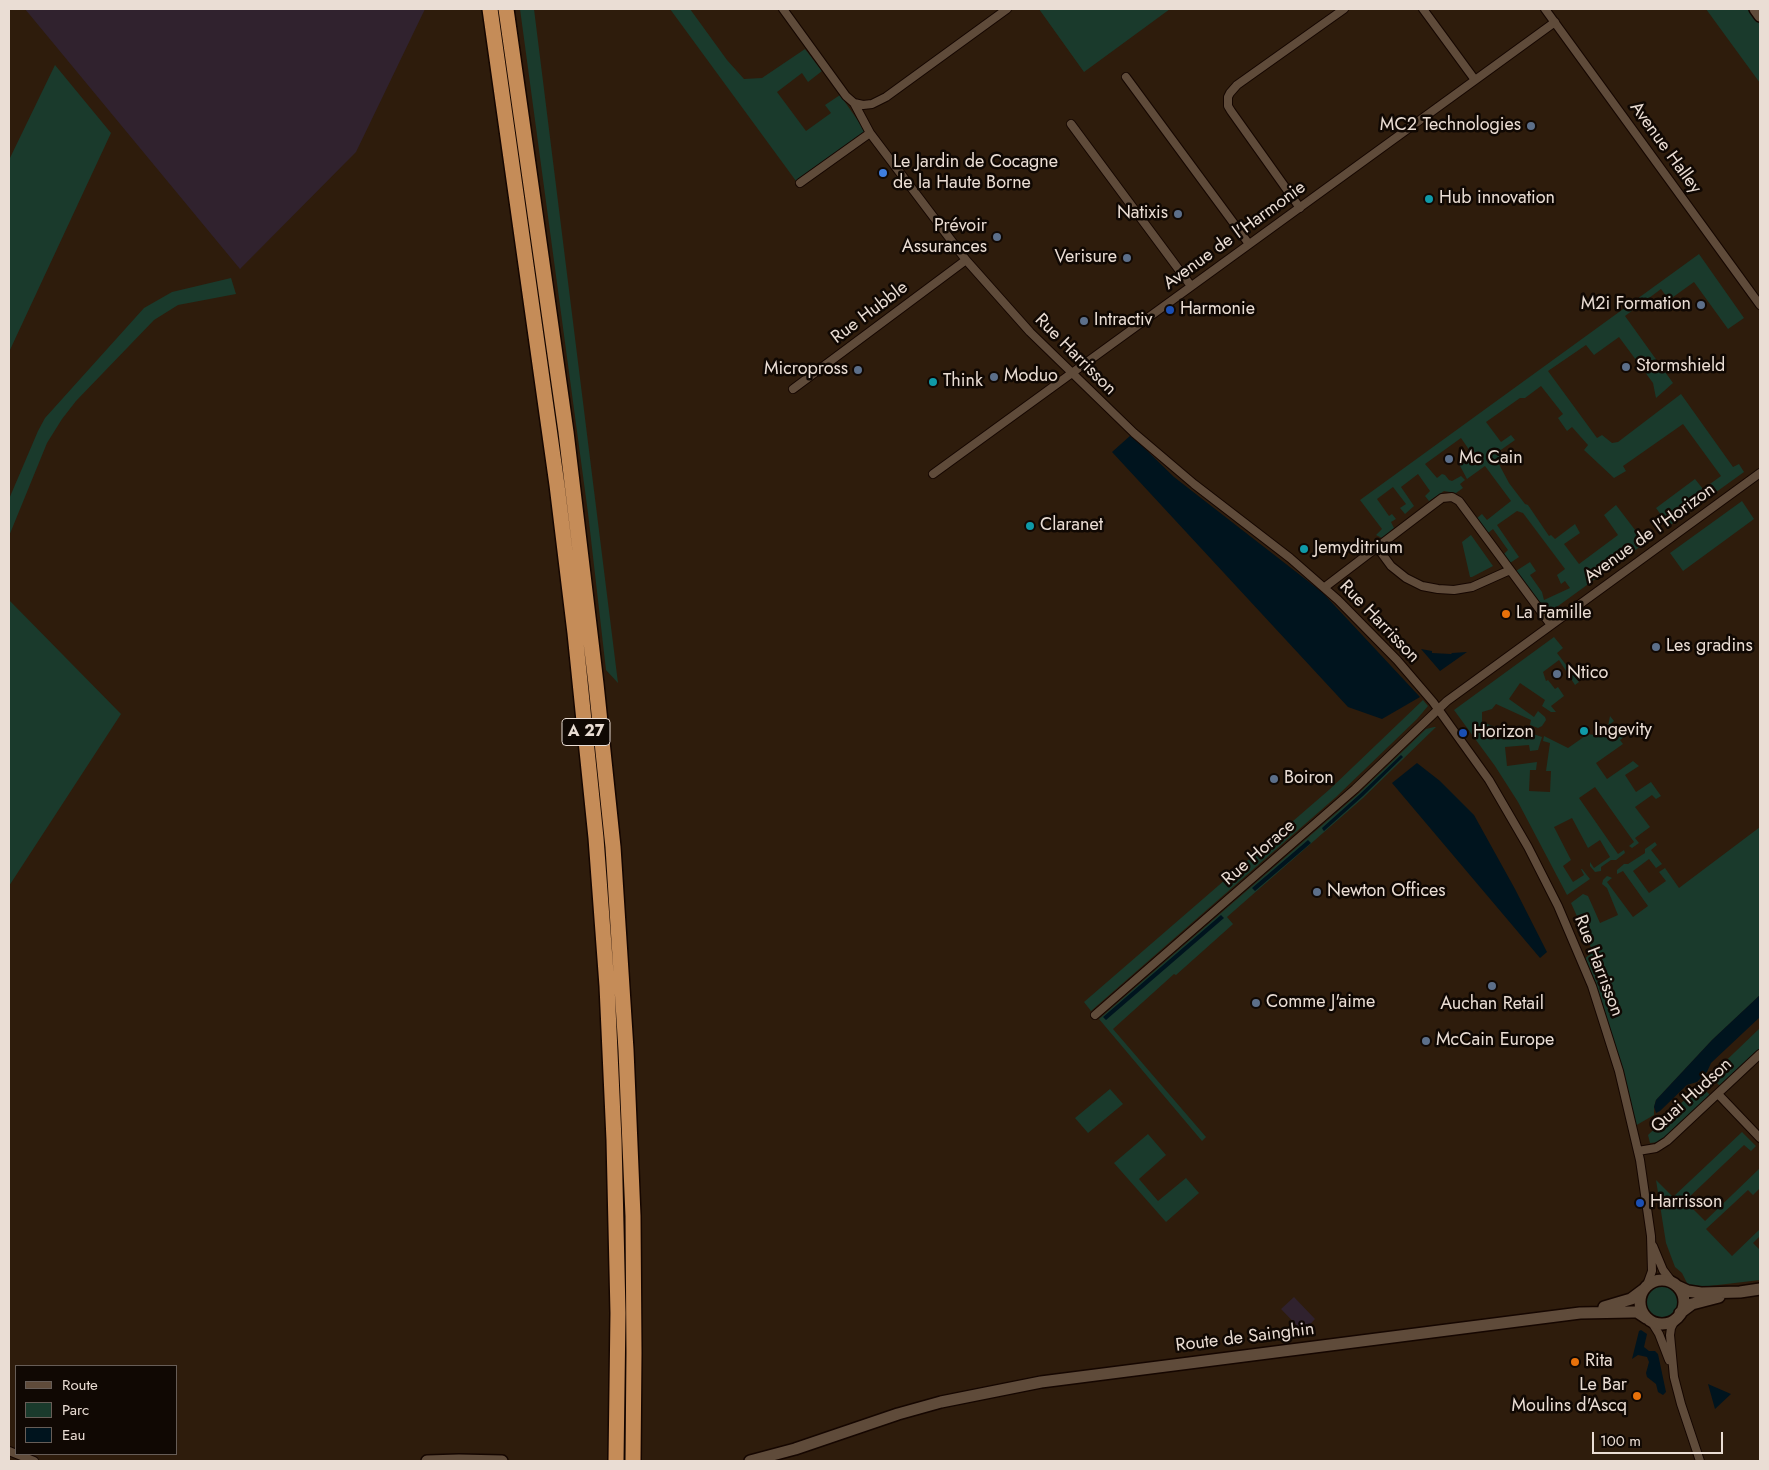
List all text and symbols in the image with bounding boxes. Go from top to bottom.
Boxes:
street label: Avenue Halley [1624,98,1706,198]
place label: MC2 Technologies [1380,115,1521,137]
marker: MC2 Technologies [1525,120,1537,132]
place label: Le Jardin de Cocagne de la Haute Borne [893,152,1058,194]
marker: Le Jardin de Cocagne de la Haute Borne [877,167,889,179]
street label: Avenue de l'Harmonie [1160,177,1310,295]
place label: Hub innovation [1439,188,1555,210]
marker: Hub innovation [1423,193,1435,205]
place label: Natixis [1117,203,1168,225]
marker: Natixis [1172,208,1184,220]
place label: Prévoir Assurances [902,216,987,258]
marker: Prévoir Assurances [991,231,1003,243]
place label: Verisure [1055,247,1117,269]
marker: Verisure [1121,252,1133,264]
street label: Rue Hubble [827,277,913,349]
place label: M2i Formation [1581,294,1691,316]
place label: Harmonie [1180,299,1255,321]
marker: M2i Formation [1695,299,1707,311]
marker: Harmonie [1164,304,1176,316]
street label: Rue Harrisson [1030,310,1120,400]
place label: Intractiv [1094,310,1153,332]
marker: Intractiv [1078,315,1090,327]
place label: Stormshield [1636,356,1725,378]
place label: Micropross [764,359,848,381]
marker: Stormshield [1620,361,1632,373]
marker: Micropross [852,364,864,376]
place label: Moduo [1004,366,1058,388]
place label: Think [943,371,983,393]
marker: Moduo [988,371,1000,383]
marker: Think [927,376,939,388]
place label: Mc Cain [1459,448,1523,470]
marker: Mc Cain [1443,453,1455,465]
street label: Avenue de l'Horizon [1580,479,1720,589]
place label: Claranet [1040,515,1103,537]
marker: Claranet [1024,520,1036,532]
place label: Jemyditrium [1314,538,1403,560]
marker: Jemyditrium [1298,543,1310,555]
street label: Rue Harrisson [1334,576,1424,668]
place label: La Famille [1516,603,1592,625]
marker: La Famille [1500,608,1512,620]
place label: Les gradins [1666,636,1753,658]
marker: Les gradins [1650,641,1662,653]
place label: Ntico [1567,663,1608,685]
marker: Ntico [1551,668,1563,680]
road number: A 27 [562,719,610,746]
place label: Ingevity [1594,720,1652,742]
place label: Horizon [1473,722,1534,744]
marker: Ingevity [1578,725,1590,737]
marker: Horizon [1457,727,1469,739]
place label: Boiron [1284,768,1334,790]
marker: Boiron [1268,773,1280,785]
street label: Rue Horace [1218,815,1300,891]
place label: Newton Offices [1327,881,1446,903]
marker: Newton Offices [1311,886,1323,898]
street label: Rue Harrisson [1569,912,1627,1020]
marker: Auchan Retail [1486,980,1498,992]
place label: Comme J'aime [1266,992,1375,1014]
place label: Auchan Retail [1440,994,1544,1016]
marker: Comme J'aime [1250,997,1262,1009]
place label: McCain Europe [1436,1030,1554,1052]
marker: McCain Europe [1420,1035,1432,1047]
street label: Quai Hudson [1647,1054,1737,1138]
place label: Harrisson [1650,1192,1722,1214]
marker: Harrisson [1634,1197,1646,1209]
street label: Route de Sainghin [1174,1319,1316,1357]
place label: Rita [1585,1351,1613,1373]
marker: Rita [1569,1356,1581,1368]
legend [15,1365,178,1455]
text: Route [62,1374,98,1396]
place label: Le Bar Moulins d'Ascq [1512,1375,1627,1418]
marker: Le Bar Moulins d'Ascq [1631,1390,1643,1402]
text: Parc [62,1399,89,1421]
scale bar [1594,1422,1725,1454]
text: Eau [62,1424,85,1446]
text: 100 m [1600,1430,1641,1452]

